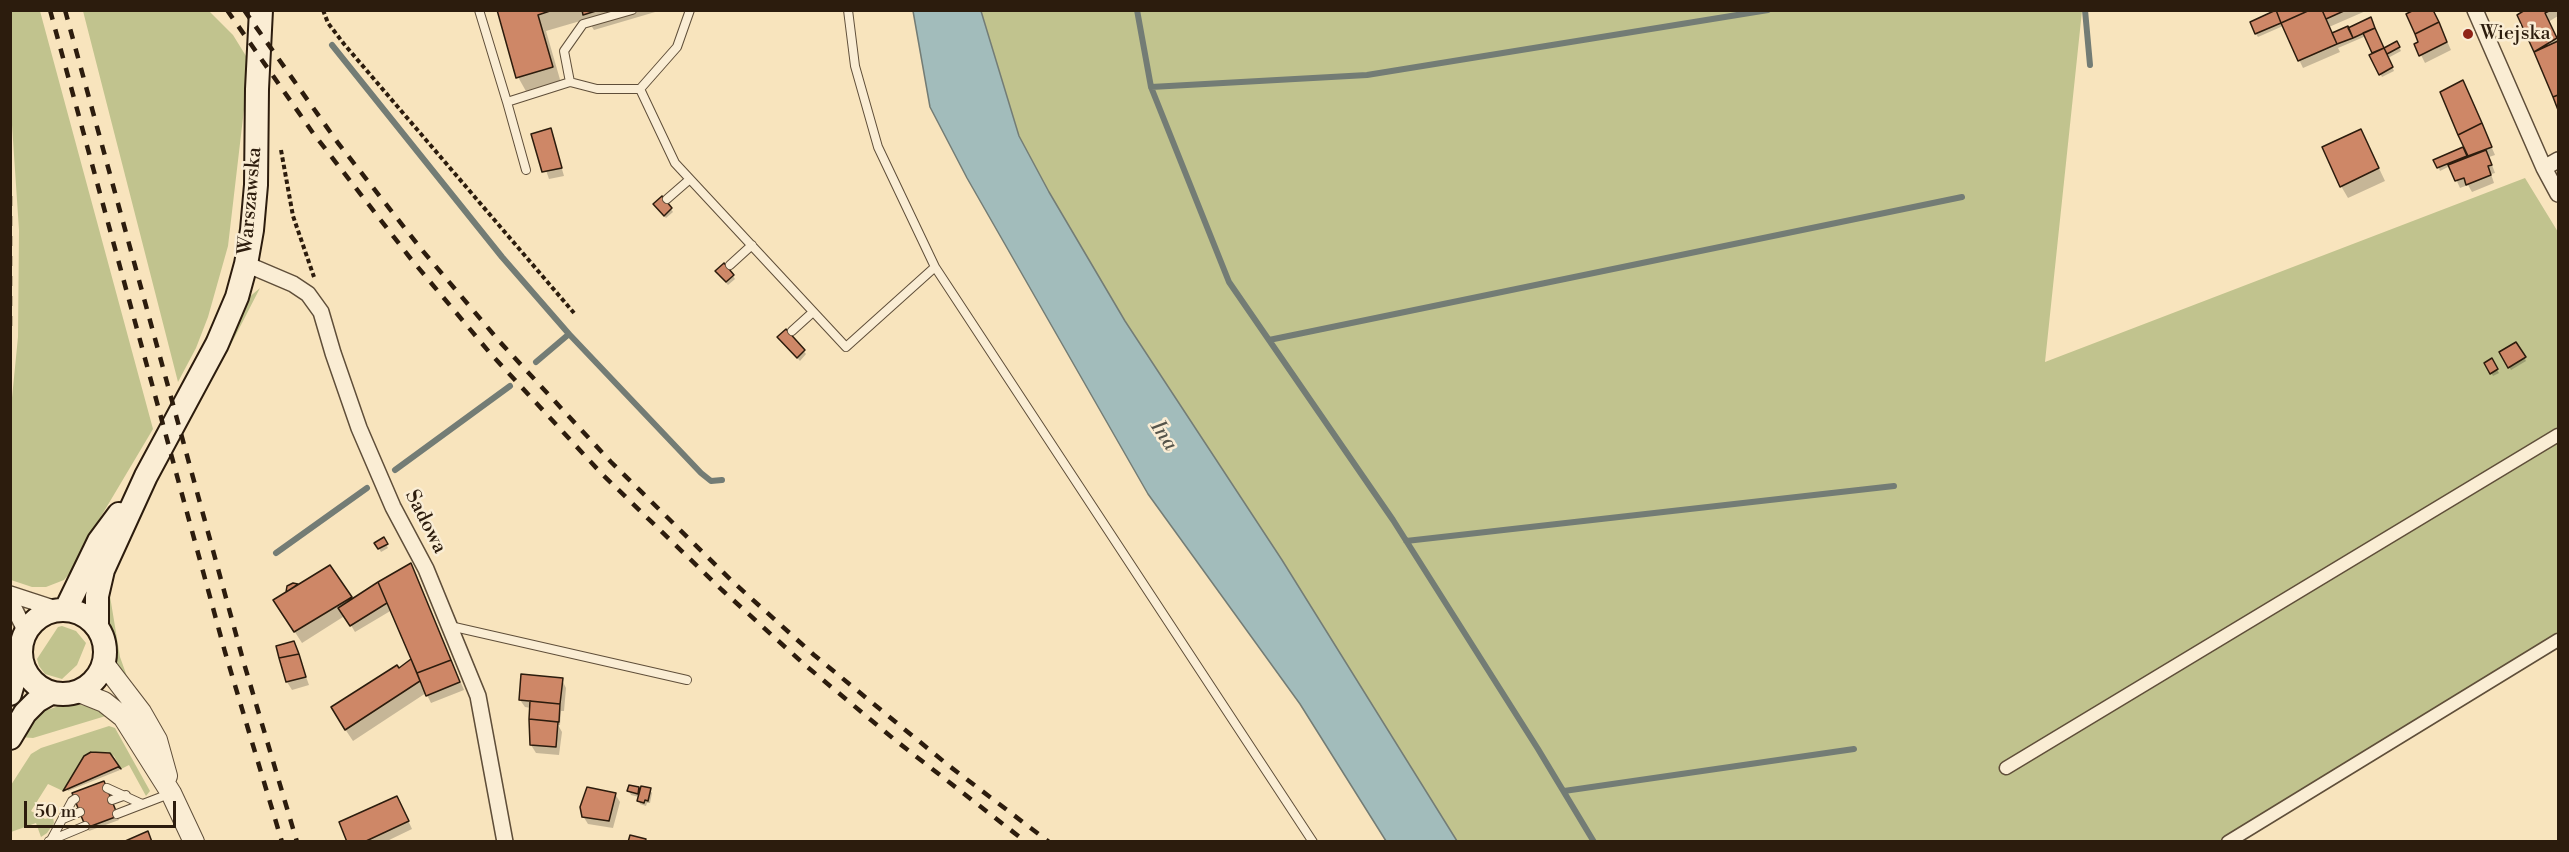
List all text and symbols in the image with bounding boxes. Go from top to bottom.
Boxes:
place label: Wiejska [2480,22,2551,46]
marker: Wiejska [2461,27,2475,41]
street label: Warszawska [234,146,268,256]
water label: Ina [1144,416,1182,456]
street label: Sadowa [399,486,451,558]
scale bar [27,789,178,827]
text: 50 m [35,800,76,823]

